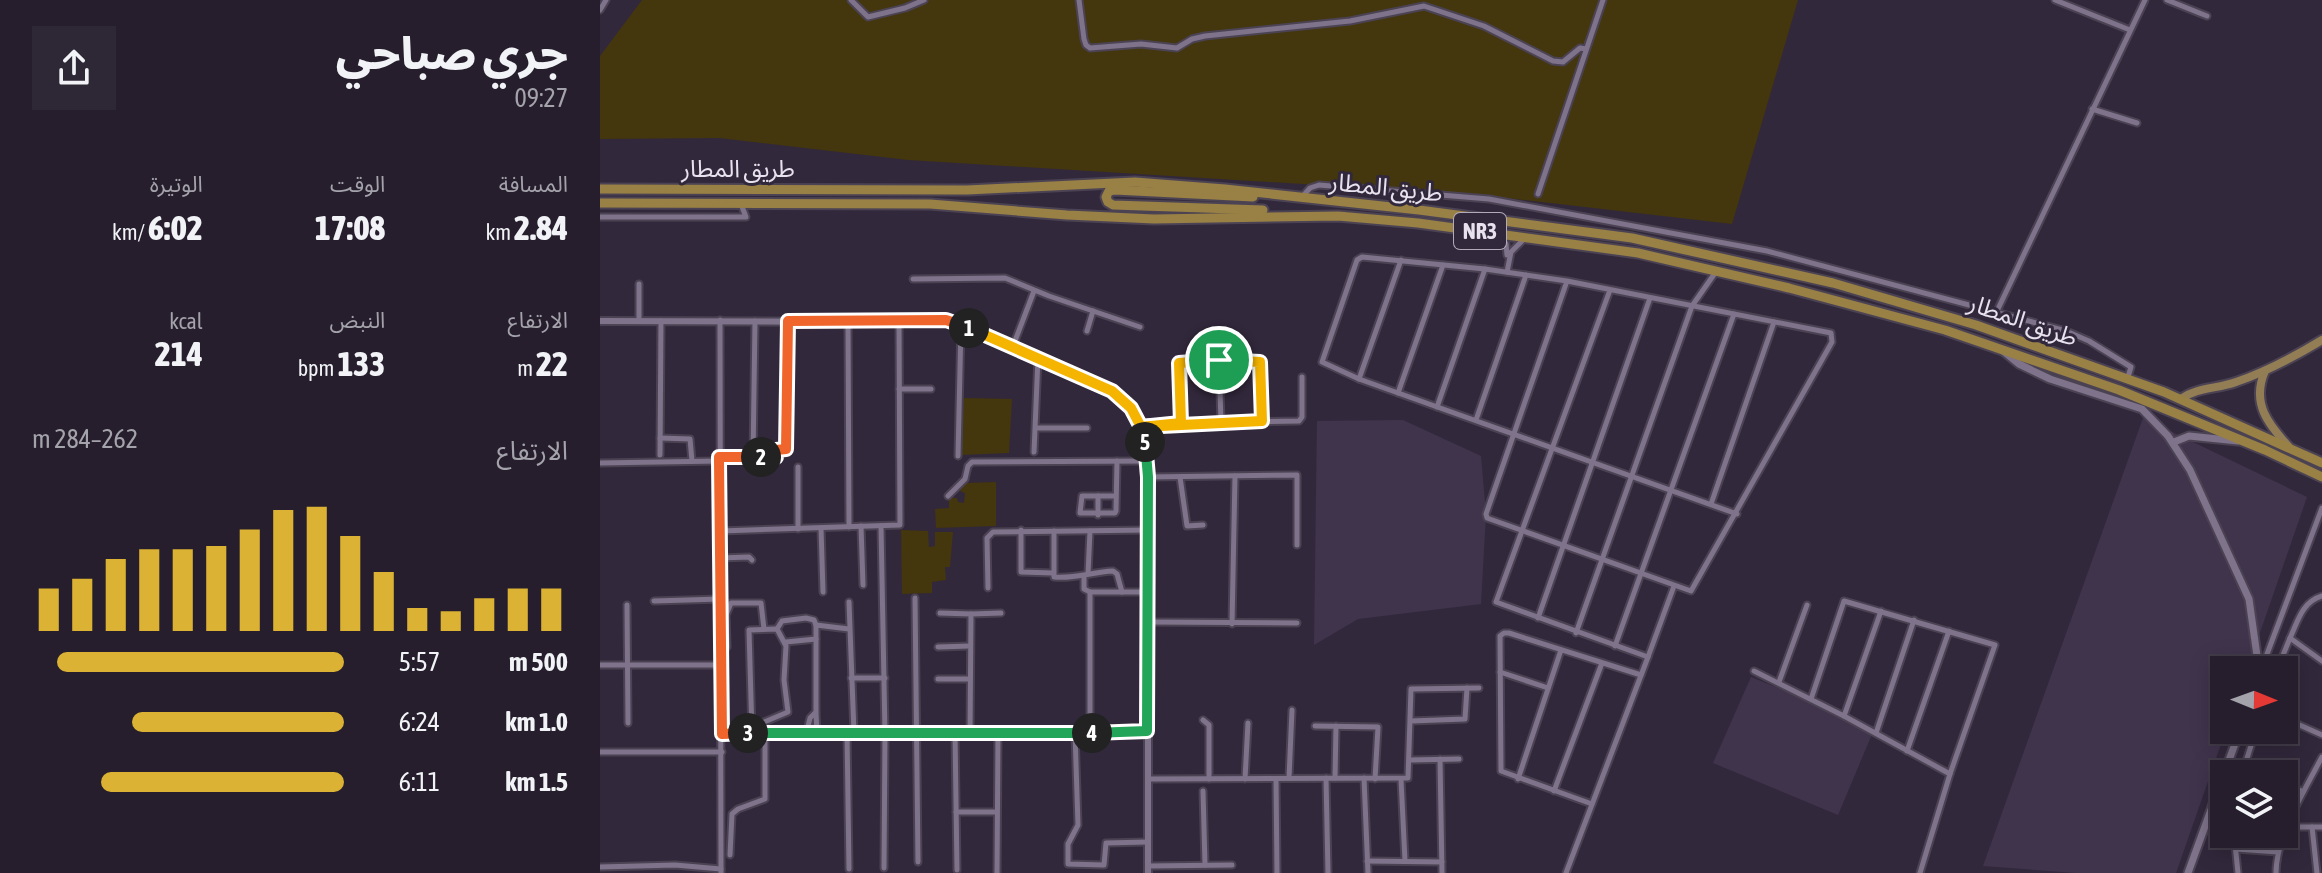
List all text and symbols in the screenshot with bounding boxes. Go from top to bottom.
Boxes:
button: share [32,26,116,110]
text: جري صباحي [336,28,568,78]
text: 09:27 [514,83,568,113]
street label: طريق المطار [680,155,795,184]
street label: طريق المطار [1327,168,1444,208]
text: الوتيرة [150,171,203,197]
text: الوقت [330,171,385,197]
text: المسافة [499,171,568,197]
text: 6:02 [148,208,203,247]
text: 17:08 [315,208,385,247]
text: 2.84 [514,208,568,247]
road number: NR3 [1454,213,1506,249]
text: /km [112,219,148,245]
text: km [485,219,514,245]
street label: طريق المطار [1963,288,2081,353]
text: النبض [330,307,385,333]
text: الارتفاع [508,307,568,333]
text: kcal [169,308,203,334]
pin: 1 [949,308,989,348]
text: 1 [964,315,974,341]
pin [1185,326,1253,394]
text: 214 [155,334,203,373]
icon: arrive [1197,338,1241,382]
text: 133 [337,344,385,383]
text: 22 [536,344,568,383]
text: bpm [298,355,337,381]
text: m [517,355,536,381]
pin: 5 [1125,422,1165,462]
text: 262–284 m [32,424,138,454]
text: 5 [1140,429,1150,455]
text: الارتفاع [497,436,568,466]
pin: 2 [741,437,781,477]
text: 2 [756,444,766,470]
text: 5:57 [399,647,440,677]
text: 500 m [509,647,568,677]
north arrow [2210,656,2298,744]
map controls [2210,656,2298,848]
text: 6:24 [399,707,440,737]
text: 1.0 km [505,707,568,737]
pin: 3 [728,713,768,753]
pin: 4 [1072,713,1112,753]
text: 3 [743,720,753,746]
text: 4 [1087,720,1097,746]
button: layers [2210,760,2298,848]
text: 6:11 [399,767,440,797]
text: 1.5 km [505,767,568,797]

